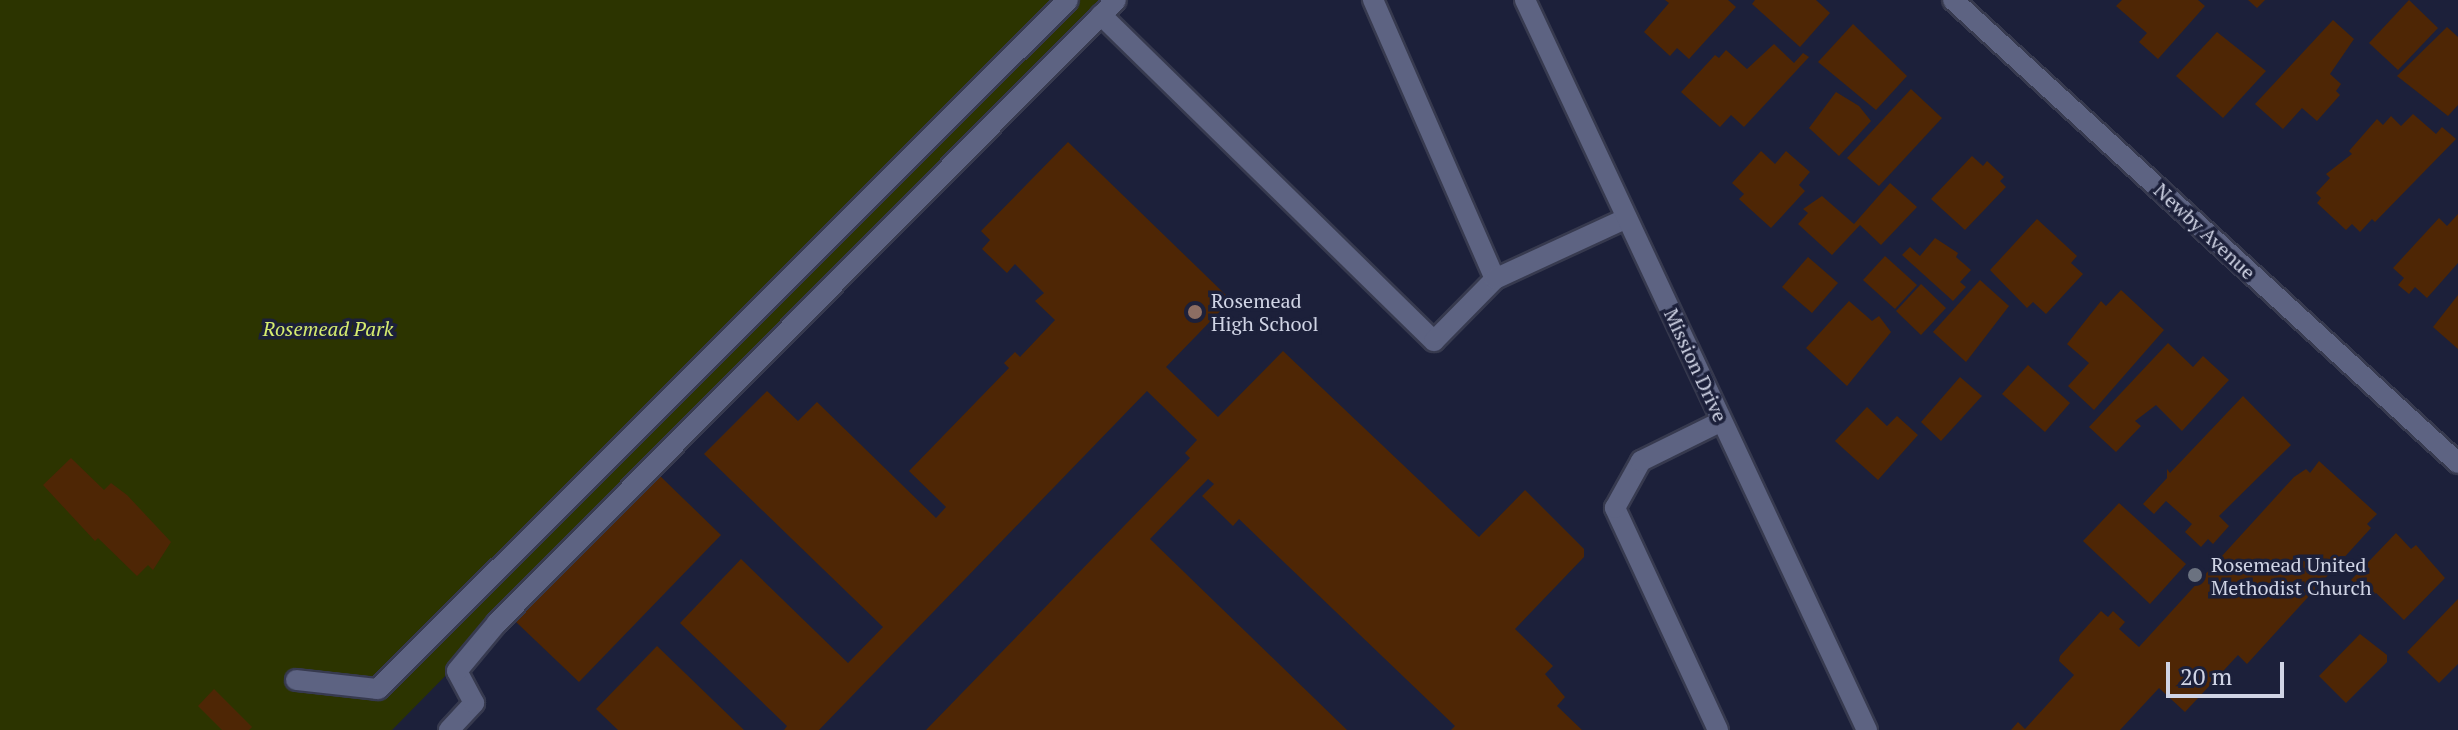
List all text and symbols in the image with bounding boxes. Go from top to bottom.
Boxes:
street label: Newby Avenue [2149,178,2261,284]
place label: Rosemead High School [1211,288,1319,335]
marker: Rosemead High School [1186,303,1204,321]
street label: Mission Drive [1659,305,1733,425]
park label: Rosemead Park [263,316,393,340]
place label: Rosemead United Methodist Church [2211,552,2372,599]
marker: Rosemead United Methodist Church [2186,566,2204,584]
scale bar [2170,646,2288,696]
text: 20 m [2180,660,2232,692]

